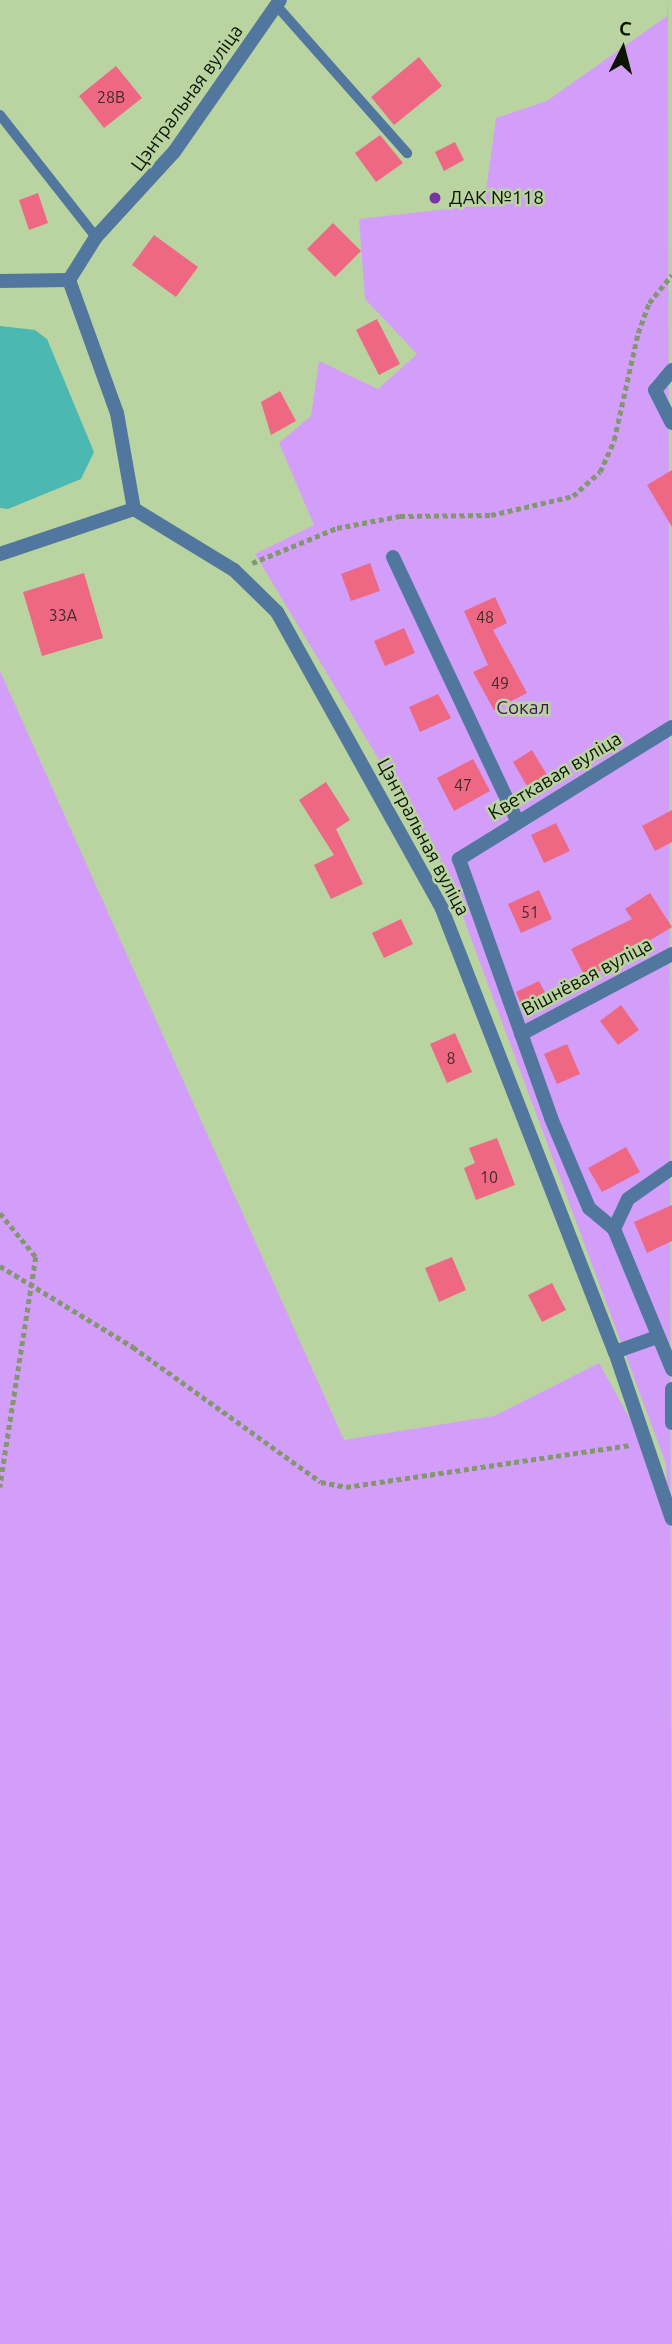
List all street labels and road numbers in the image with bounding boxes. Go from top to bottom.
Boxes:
street label: Цэнтральная вуліца [126,20,248,176]
street label: Кветкавая вуліца [484,727,626,825]
street label: Цэнтральная вуліца [372,754,474,920]
street label: Вішнёвая вуліца [518,933,656,1021]

